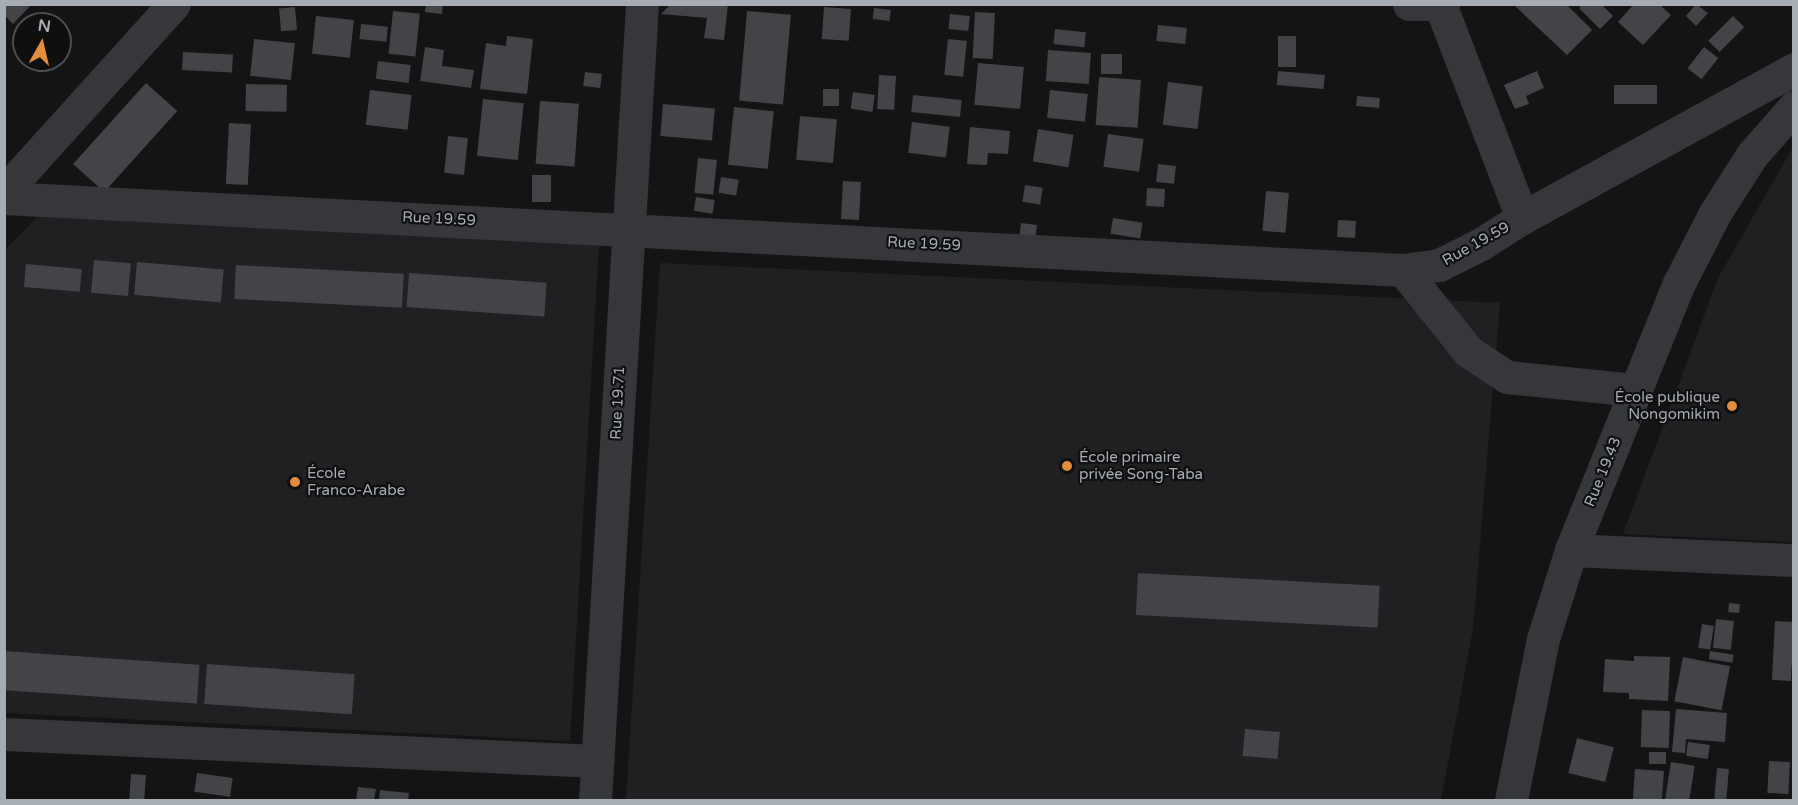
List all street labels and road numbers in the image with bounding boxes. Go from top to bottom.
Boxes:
street label: Rue 19.59 [402,208,476,230]
street label: Rue 19.59 [1439,218,1513,270]
street label: Rue 19.59 [887,233,961,255]
street label: Rue 19.71 [607,366,629,440]
street label: Rue 19.43 [1581,435,1625,509]

